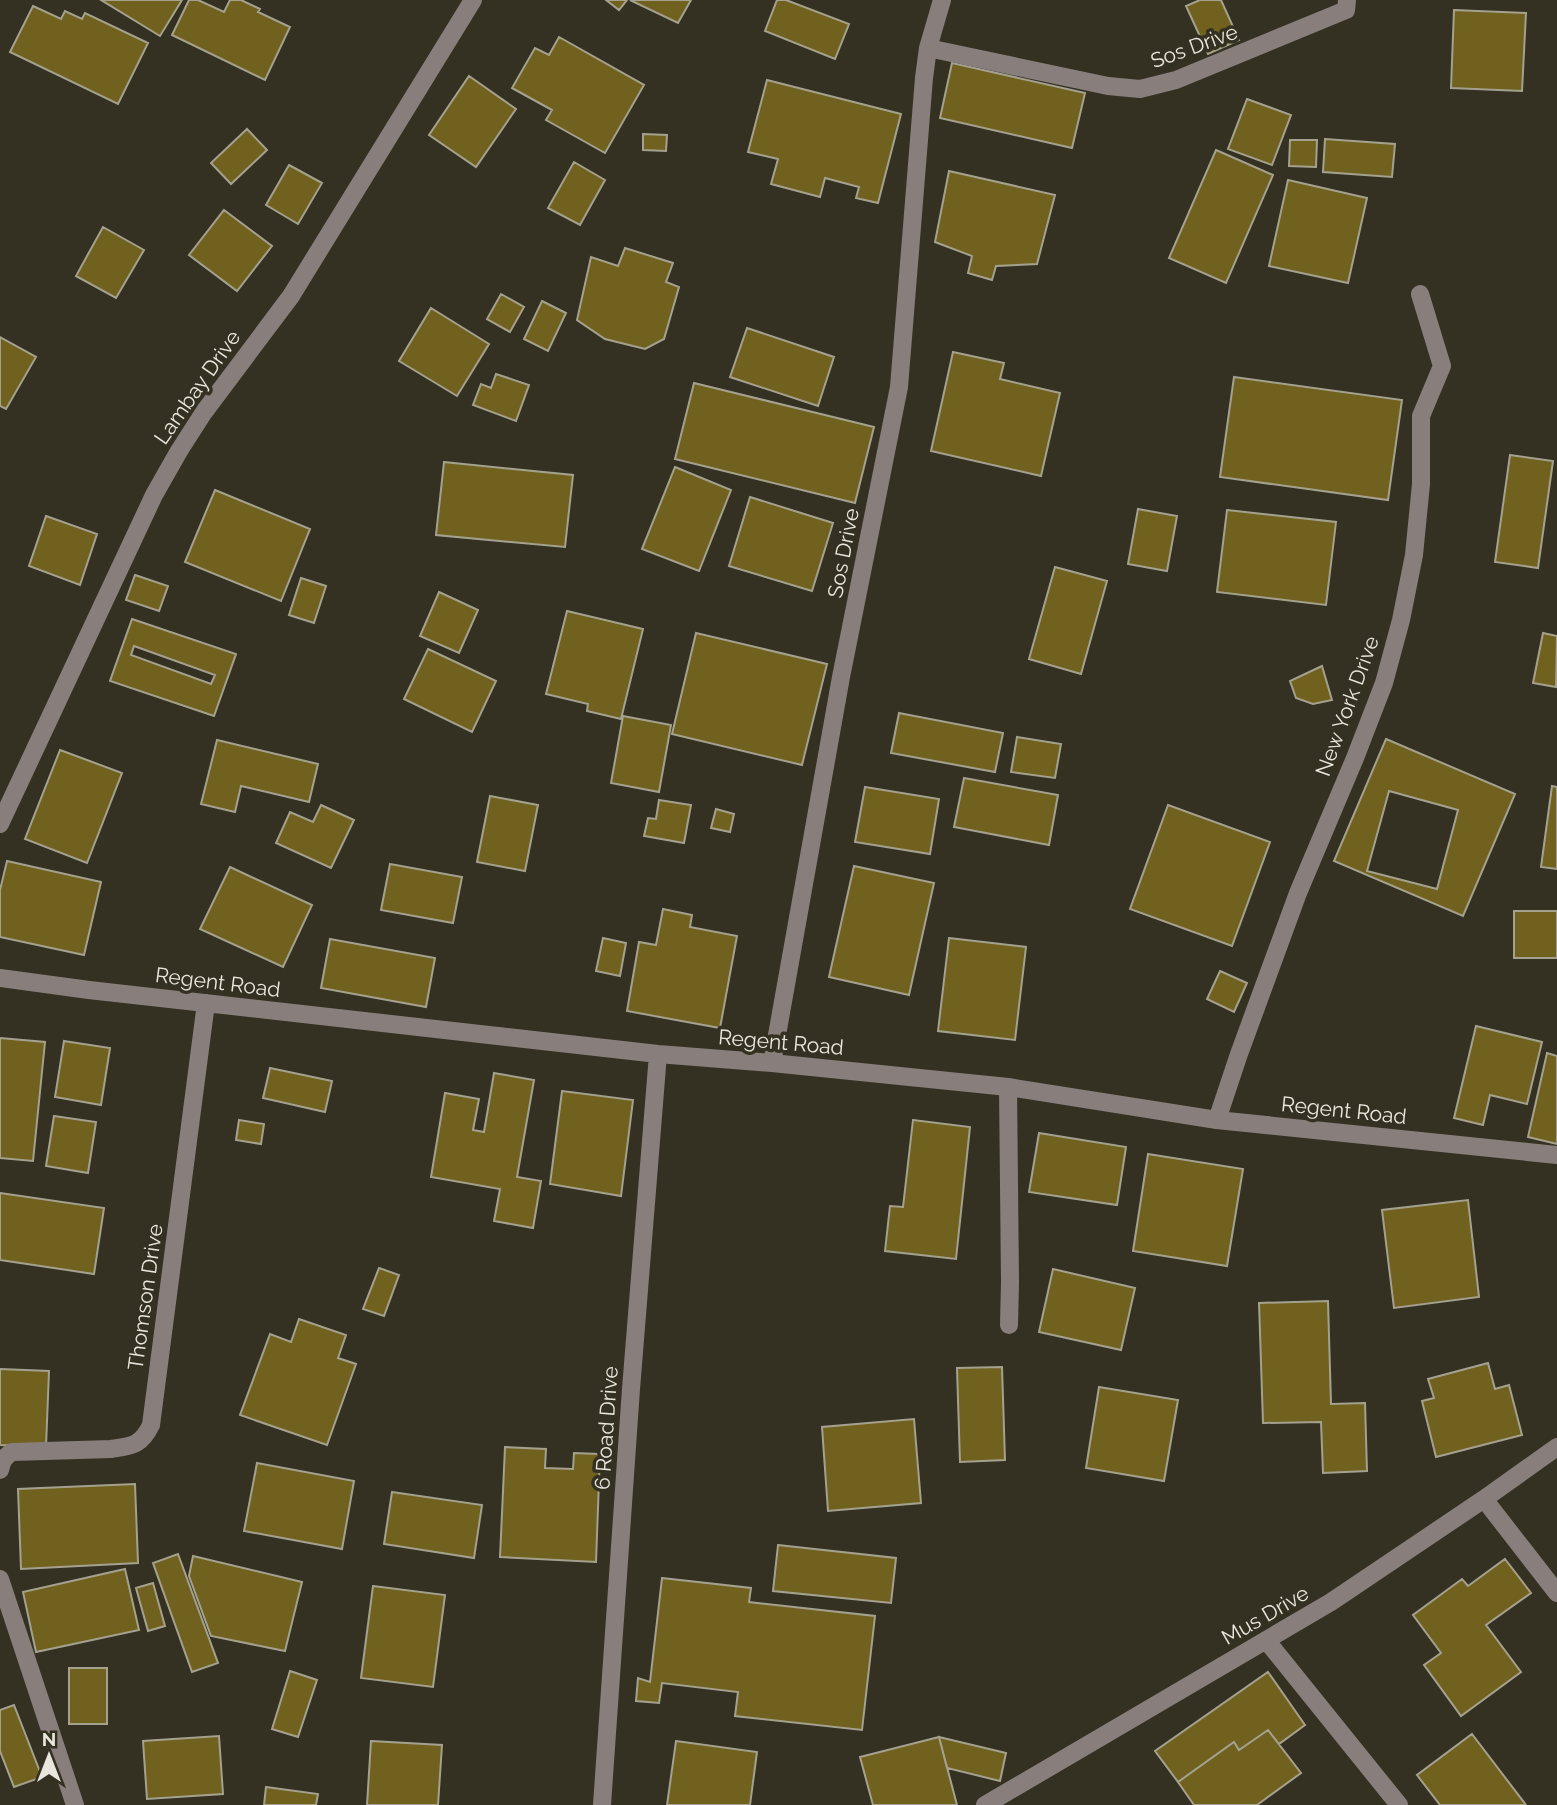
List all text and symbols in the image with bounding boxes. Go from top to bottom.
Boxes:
street label: Sos Drive [1147,19,1241,73]
street label: Lambay Drive [149,325,245,449]
street label: Sos Drive [822,506,864,600]
street label: New York Drive [1310,632,1384,780]
street label: Regent Road [154,962,282,1002]
street label: Regent Road [717,1024,845,1060]
street label: Regent Road [1280,1091,1408,1129]
street label: Thomson Drive [122,1222,168,1372]
street label: 6 Road Drive [589,1365,623,1491]
street label: Mus Drive [1217,1580,1313,1650]
north arrow [14,1721,84,1791]
text: N [42,1728,56,1750]

